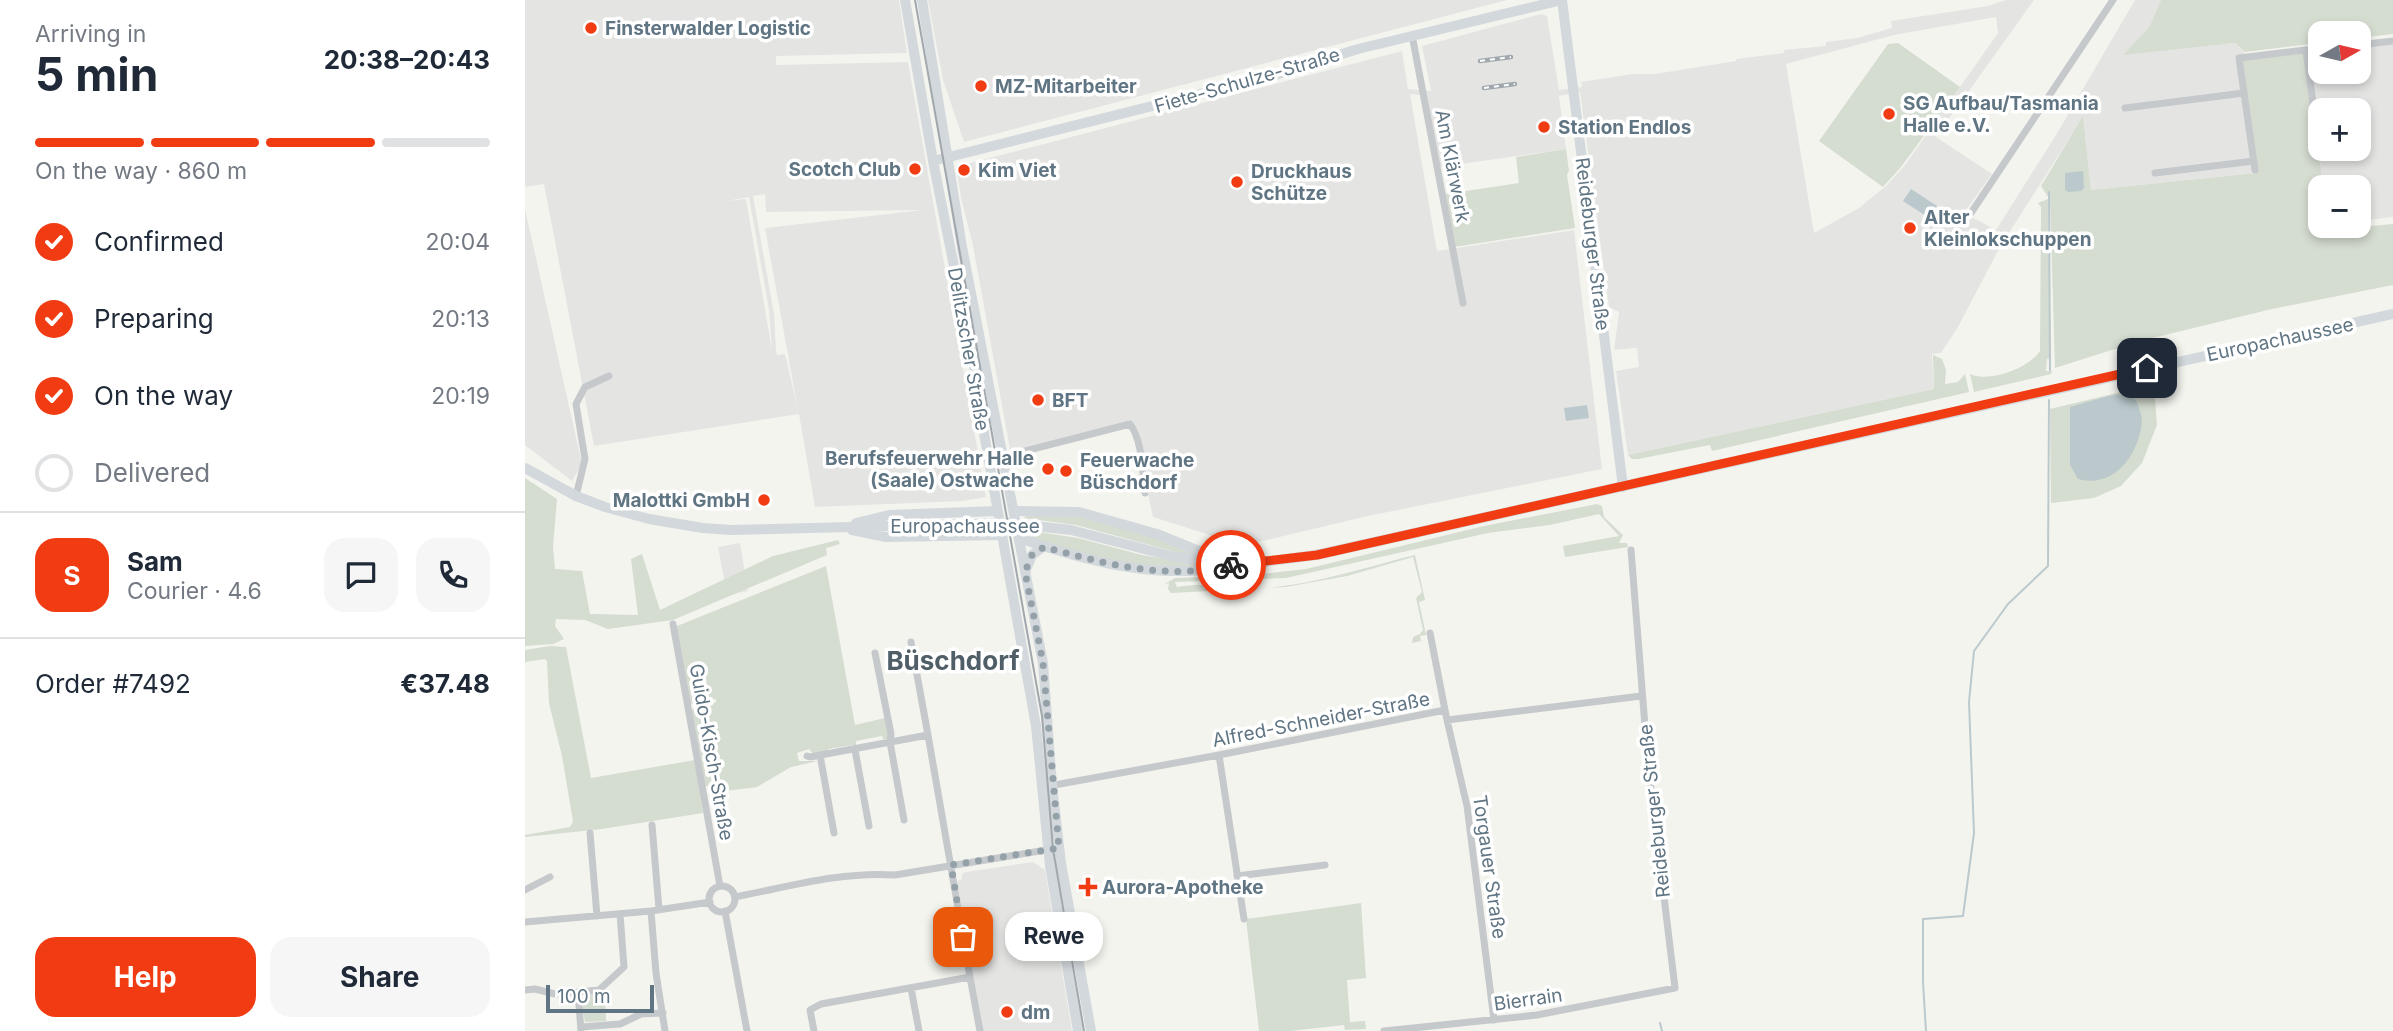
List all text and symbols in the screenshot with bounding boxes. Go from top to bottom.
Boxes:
place label: Finsterwalder Logistic [605,17,811,40]
text: Arriving in [35,20,146,48]
marker: Finsterwalder Logistic [583,20,599,36]
north arrow [2308,21,2371,84]
map controls [2308,21,2371,238]
street label: Fiete-Schulze-Straße [1152,43,1343,118]
text: 20:38–20:43 [324,44,490,75]
text: 5 min [35,46,158,102]
place label: MZ-Mitarbeiter [995,75,1137,98]
marker: MZ-Mitarbeiter [973,78,989,94]
place label: SG Aufbau/Tasmania Halle e.V. [1903,92,2099,137]
button: + [2308,98,2371,161]
marker: SG Aufbau/Tasmania Halle e.V. [1881,106,1897,122]
street label: Am Klärwerk [1430,108,1475,225]
place label: Station Endlos [1558,116,1691,139]
marker: Station Endlos [1536,119,1552,135]
street label: Reideburger Straße [1570,156,1615,332]
text: On the way · 860 m [35,157,247,185]
place label: Scotch Club [788,158,901,181]
place label: Kim Viet [978,159,1056,182]
place label: Druckhaus Schütze [1251,160,1352,205]
marker: Scotch Club [907,161,923,177]
marker: Kim Viet [956,162,972,178]
marker: Druckhaus Schütze [1229,174,1245,190]
button: − [2308,175,2371,238]
place label: Alter Kleinlokschuppen [1924,206,2092,251]
marker: Alter Kleinlokschuppen [1902,220,1918,236]
icon: check [35,223,73,261]
text: Confirmed [94,226,224,257]
text: 20:04 [425,228,490,256]
street label: Delitzscher Straße [943,266,994,433]
icon: check [35,300,73,338]
text: Preparing [94,303,214,334]
text: 20:13 [431,305,490,333]
street label: Europachaussee [2205,313,2356,366]
pin [2117,338,2177,398]
icon: home [2128,349,2166,387]
icon: check [35,377,73,415]
text: On the way [94,380,233,411]
text: 20:19 [431,382,490,410]
place label: BFT [1052,389,1088,412]
marker: BFT [1030,392,1046,408]
place label: Berufsfeuerwehr Halle (Saale) Ostwache [825,447,1034,492]
place label: Feuerwache Büschdorf [1080,449,1194,494]
text: Delivered [94,457,210,488]
marker: Berufsfeuerwehr Halle (Saale) Ostwache [1040,461,1056,477]
marker: Feuerwache Büschdorf [1058,463,1074,479]
place label: Malottki GmbH [613,489,750,512]
marker: Malottki GmbH [756,492,772,508]
street label: Europachaussee [890,515,1040,538]
courier [1196,530,1266,600]
button: chat [324,538,398,612]
button: phone [416,538,490,612]
text: Sam [127,546,183,577]
icon: bike [1212,546,1250,584]
text: S [63,560,81,591]
text: Courier · 4.6 [127,577,262,605]
district label: Büschdorf [886,645,1020,676]
street label: Guido-Kisch-Straße [685,662,738,842]
text: Order #7492 [35,668,191,699]
text: €37.48 [400,668,490,699]
street label: Alfred-Schneider-Straße [1210,687,1432,752]
street label: Reideburger Straße [1634,723,1675,899]
street label: Torgauer Straße [1468,794,1511,941]
place label: Aurora-Apotheke [1102,876,1264,899]
marker: Aurora-Apotheke [1080,879,1096,895]
pin [933,907,993,967]
callout: Rewe [1005,912,1103,962]
icon: bag [944,918,982,956]
text: Rewe [1023,922,1085,950]
button: Help [35,937,256,1017]
button: Share [270,937,490,1017]
scale bar [546,982,655,1014]
street label: Bierrain [1492,983,1564,1016]
text: 100 m [557,985,611,1008]
place label: dm [1021,1001,1050,1024]
marker: dm [999,1004,1015,1020]

